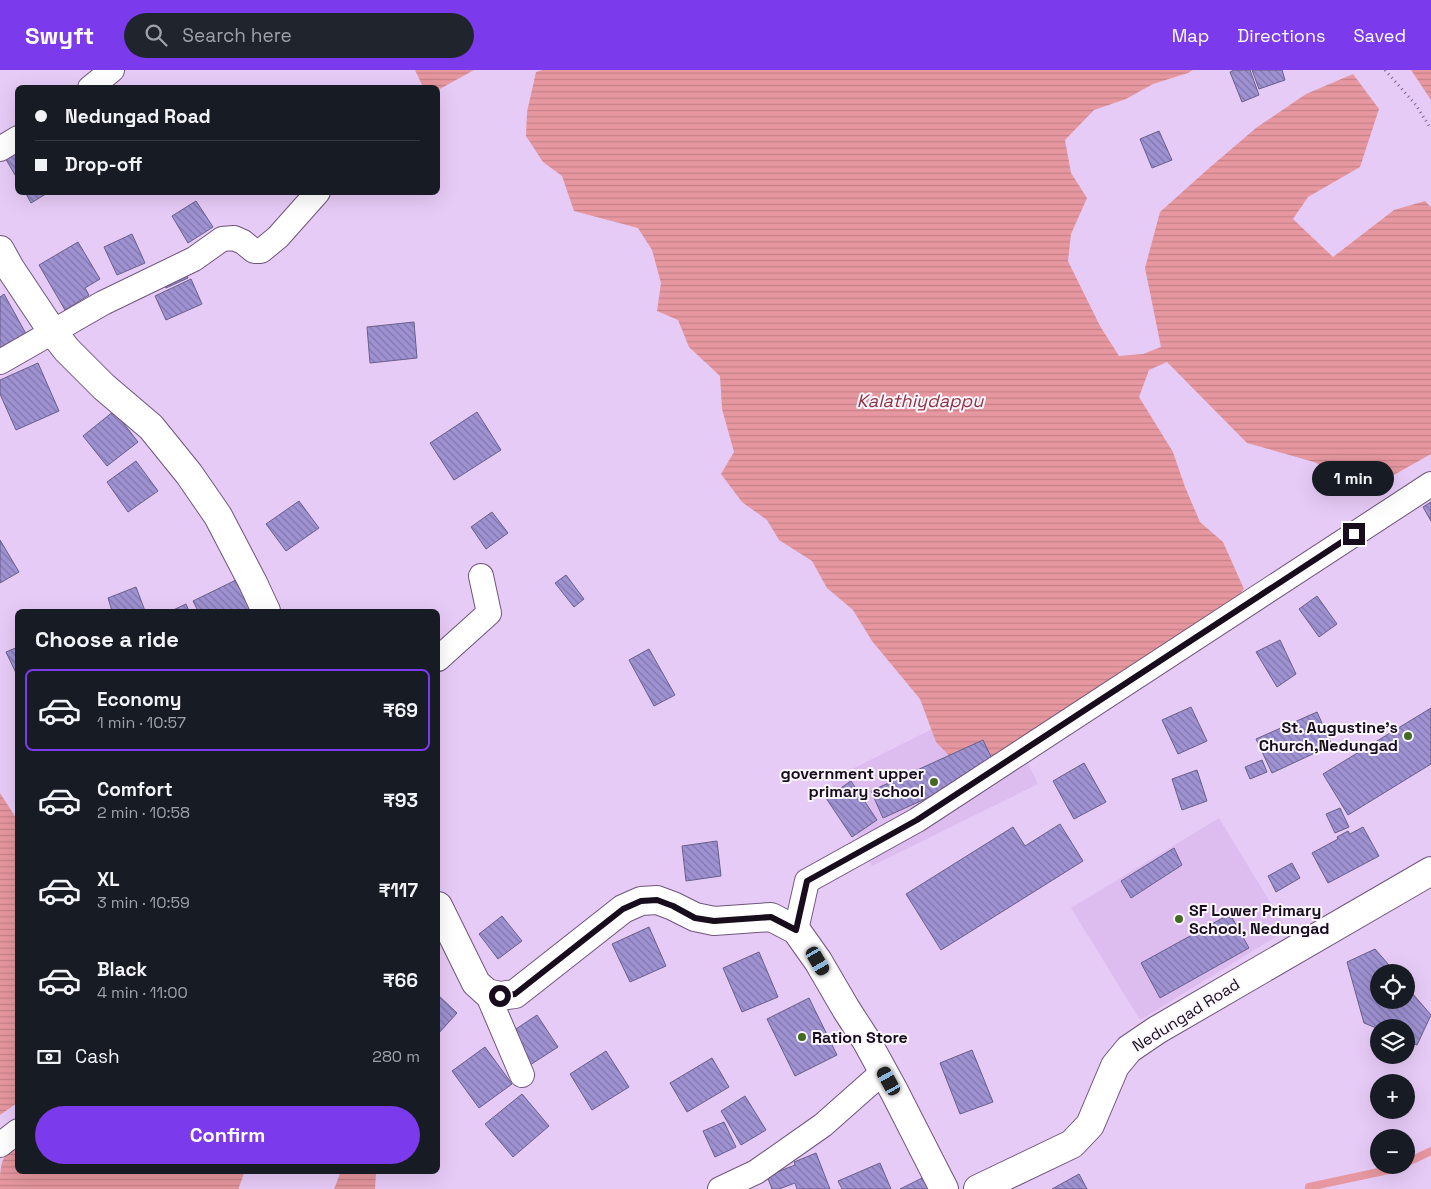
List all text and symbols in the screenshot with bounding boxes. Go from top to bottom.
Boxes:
search box [124,13,474,58]
text: Swyft [25,20,94,51]
icon: search [142,21,170,49]
text: Search here [182,23,292,48]
text: Map [1172,24,1209,47]
text: Directions [1237,24,1326,47]
text: Saved [1354,24,1406,47]
text: Nedungad Road [65,104,211,129]
text: Drop-off [65,152,143,177]
water label: Kalathiydappu [857,389,984,412]
callout: 1 min [1313,462,1395,496]
text: 1 min [1333,468,1373,489]
route end [1343,523,1365,545]
text: Choose a ride [35,625,179,653]
text: Economy [97,687,181,712]
icon: car [37,688,82,733]
text: ₹69 [383,698,418,723]
text: 1 min · 10:57 [97,712,186,733]
place label: St. Augustine's Church,Nedungad [1259,717,1398,756]
marker: St. Augustine's Church,Nedungad [1402,730,1414,742]
place label: government upper primary school [781,763,924,802]
marker: government upper primary school [928,776,940,788]
text: Comfort [97,777,173,802]
icon: car [37,778,82,823]
text: ₹93 [383,788,418,813]
text: 2 min · 10:58 [97,802,190,823]
text: XL [97,867,120,892]
icon: car [37,868,82,913]
text: ₹117 [378,878,418,903]
text: 3 min · 10:59 [97,892,190,913]
place label: SF Lower Primary School, Nedungad [1189,900,1329,939]
marker: SF Lower Primary School, Nedungad [1173,913,1185,925]
car [804,944,831,978]
text: Black [97,957,147,982]
icon: car [37,958,82,1003]
map controls [1370,964,1415,1174]
button: locate [1370,964,1415,1009]
text: ₹66 [383,968,418,993]
street label: Nedungad Road [1128,974,1244,1056]
text: 4 min · 11:00 [97,982,188,1003]
route start [489,985,511,1007]
button: layers [1370,1019,1415,1064]
place label: Ration Store [812,1027,908,1048]
marker: Ration Store [796,1031,808,1043]
icon: cash [35,1043,63,1071]
text: Cash [75,1044,120,1069]
text: 280 m [372,1046,420,1067]
car [875,1064,902,1098]
button: + [1370,1074,1415,1119]
button: Confirm [35,1106,420,1164]
button: − [1370,1129,1415,1174]

